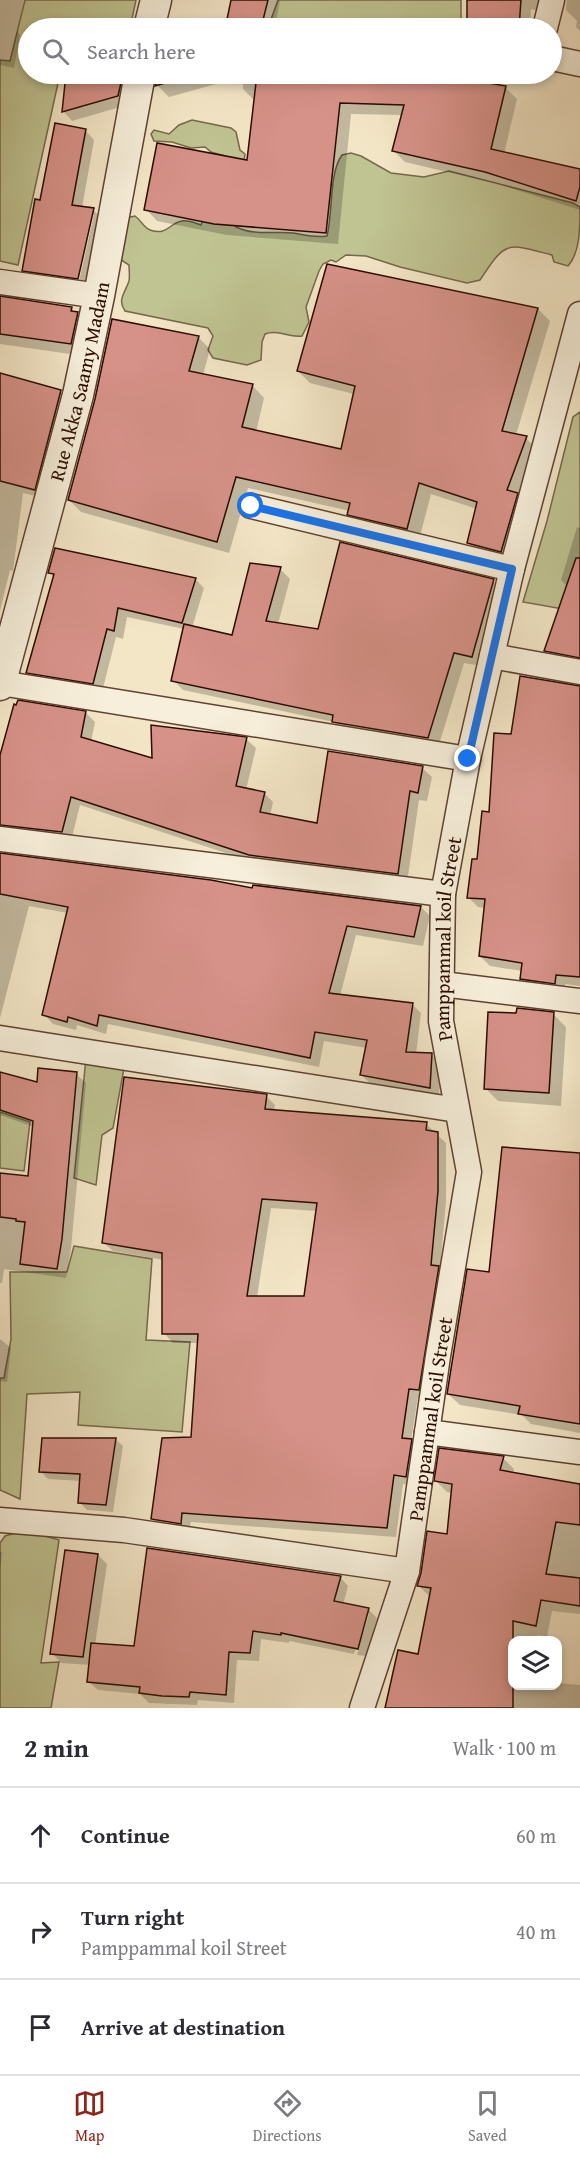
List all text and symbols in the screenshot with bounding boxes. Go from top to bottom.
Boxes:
search box [18,18,562,84]
icon: search [39,35,72,68]
text: Search here [87,35,196,67]
street label: Rue Akka Saamy Madam [41,278,116,484]
route start [237,492,263,518]
route end [454,745,480,771]
street label: Pamppammal koil Street [426,834,468,1044]
street label: Pamppammal koil Street [400,1315,459,1523]
map controls [508,1636,562,1690]
button: layers [508,1636,562,1690]
text: 2 min [24,1728,89,1767]
text: Walk · 100 m [453,1733,556,1762]
icon: ahead [24,1819,57,1852]
text: Continue [81,1819,170,1851]
text: 60 m [516,1821,556,1850]
text: Turn right [81,1901,184,1933]
icon: right [24,1915,57,1948]
text: 40 m [516,1917,556,1946]
text: Pamppammal koil Street [81,1933,287,1962]
icon: arrive [24,2011,57,2044]
text: Arrive at destination [81,2011,285,2043]
tab: Map [73,2087,106,2147]
tab: Directions [253,2087,322,2147]
tab: Saved [468,2087,507,2147]

